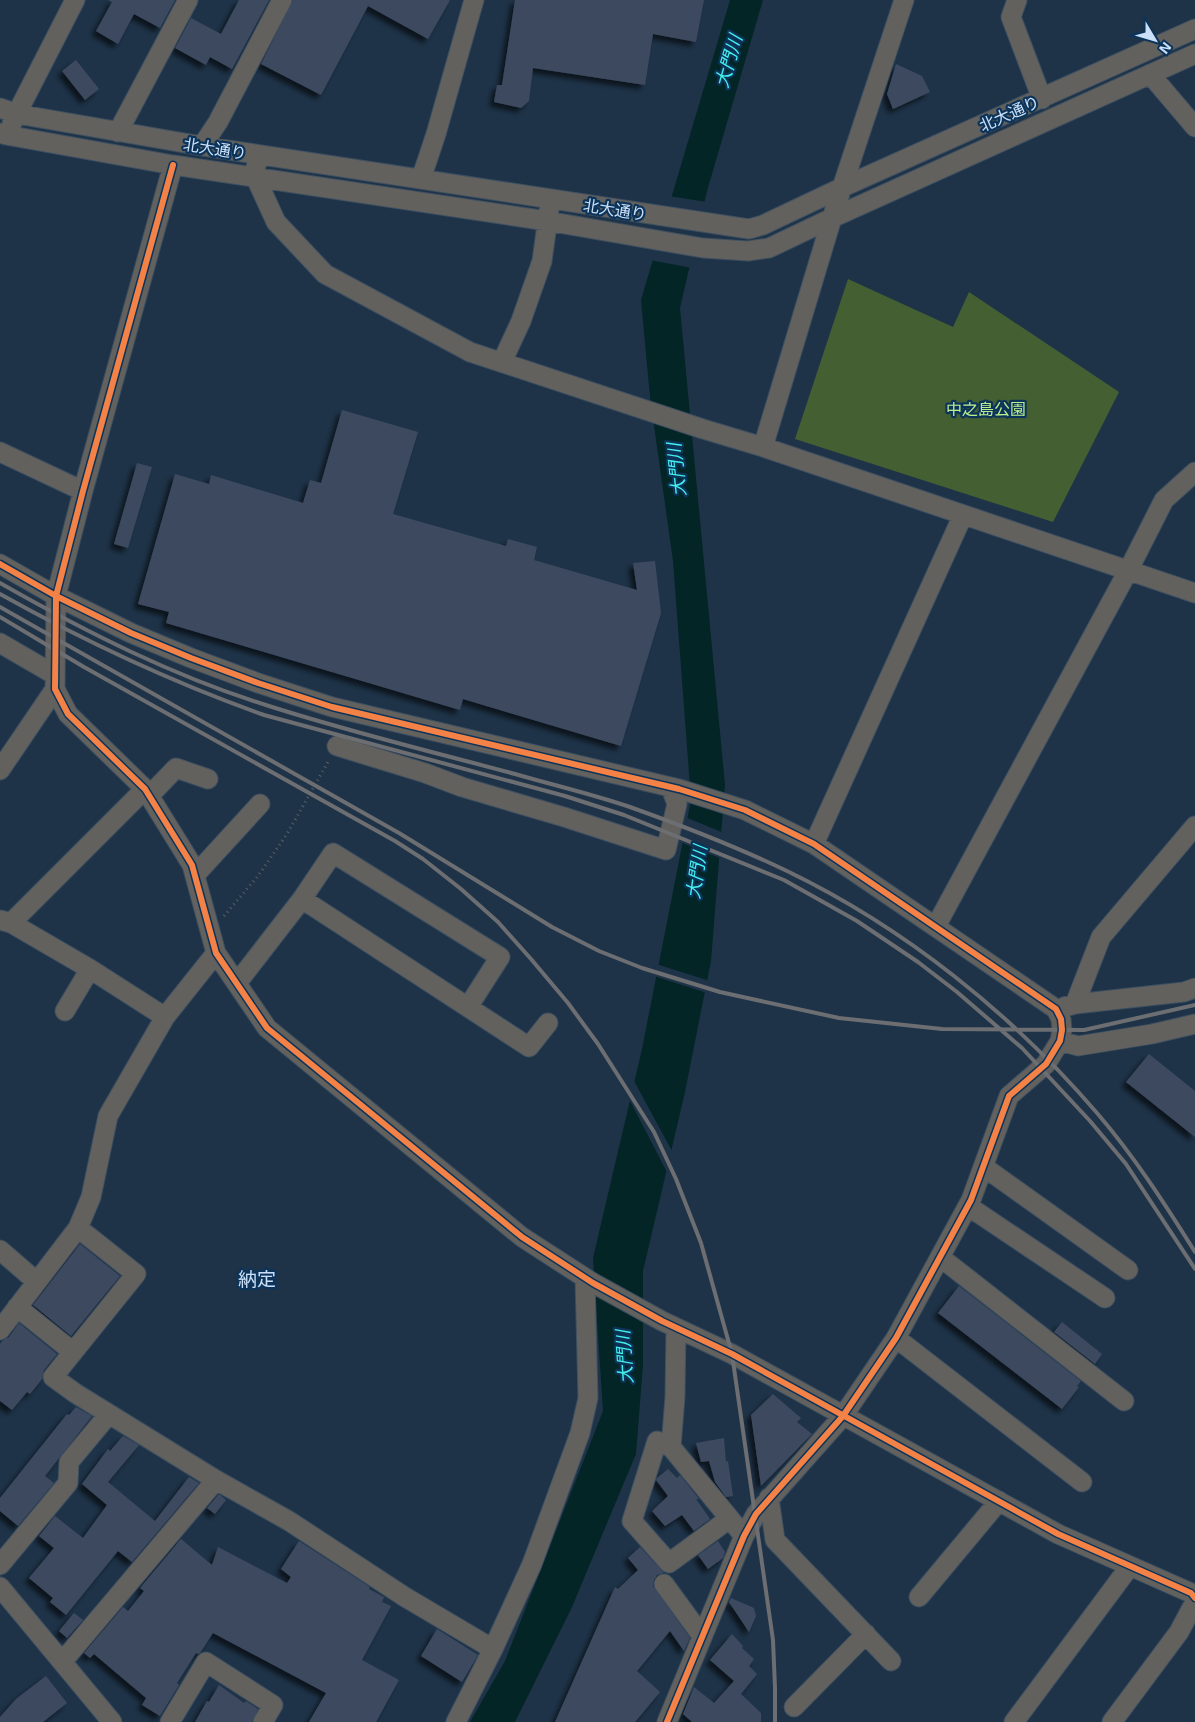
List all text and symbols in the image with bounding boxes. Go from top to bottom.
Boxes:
north arrow [1130,15,1180,65]
water label: 大門川 [710,30,747,90]
text: N [1156,39,1175,58]
street label: 北大通り [976,91,1042,135]
street label: 北大通り [182,134,248,162]
street label: 北大通り [582,195,648,223]
park label: 中之島公園 [946,399,1026,418]
water label: 大門川 [662,440,690,498]
water label: 大門川 [681,842,711,900]
district label: 納定 [238,1267,276,1290]
water label: 大門川 [611,1327,637,1385]

